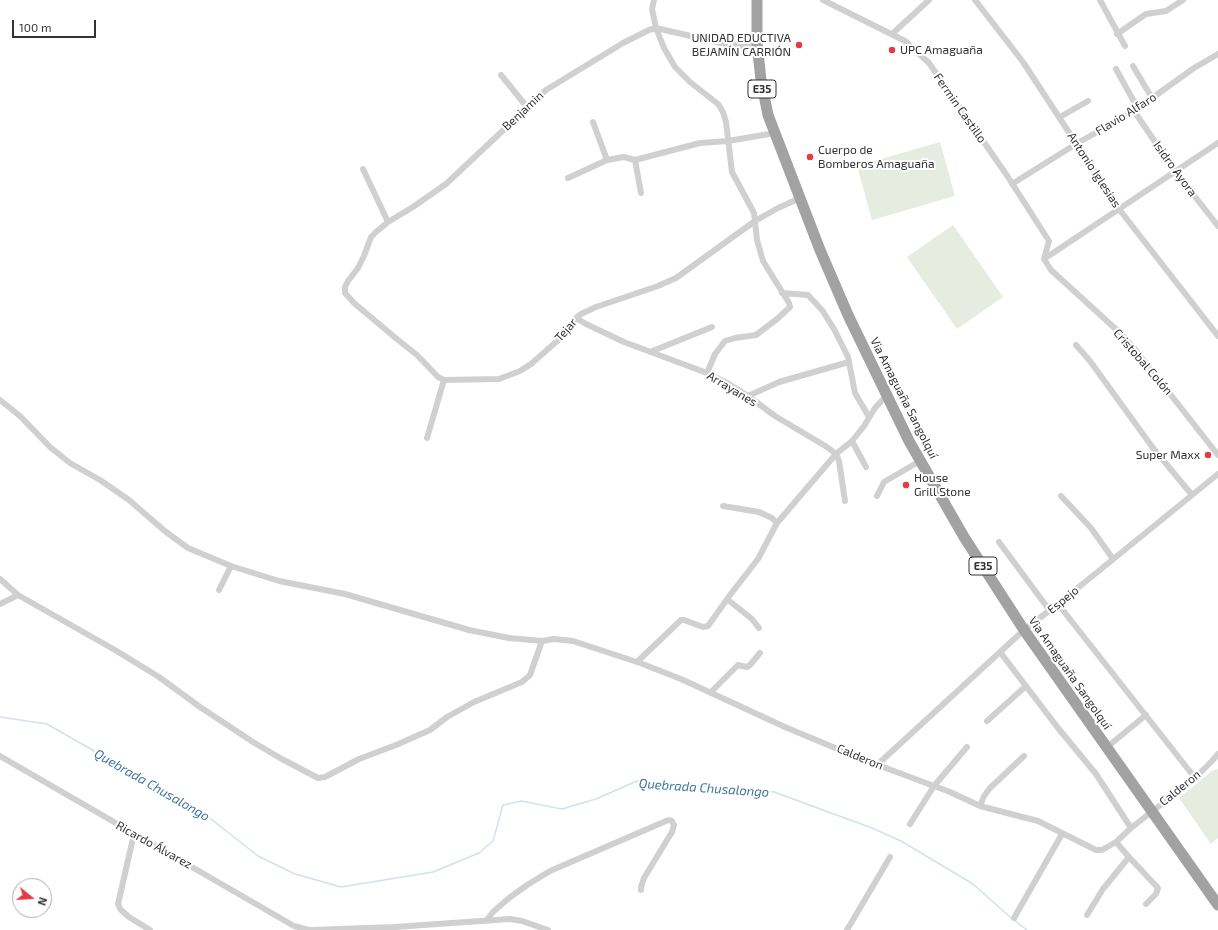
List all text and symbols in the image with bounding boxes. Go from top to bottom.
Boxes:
scale bar [14,12,98,38]
text: 100 m [19,20,51,34]
place label: UNIDAD EDUCTIVA BEJAMÍN CARRIÓN [691,31,791,59]
marker: UNIDAD EDUCTIVA BEJAMÍN CARRIÓN [794,40,804,50]
place label: UPC Amaguaña [900,43,983,57]
marker: UPC Amaguaña [887,45,897,55]
street label: Fermin Castillo [931,70,989,146]
road number: E35 [748,80,776,98]
street label: Benjamin [499,88,547,134]
street label: Flavio Alfaro [1093,90,1159,138]
street label: Antonio Iglesias [1064,130,1124,210]
street label: Isidro Ayora [1150,138,1200,200]
place label: Cuerpo de Bomberos Amaguaña [818,143,935,171]
marker: Cuerpo de Bomberos Amaguaña [805,152,815,162]
street label: Tejar [552,315,580,345]
street label: Cristobal Colón [1110,326,1176,398]
street label: Via Amaguaña Sangolquí [867,335,941,461]
street label: Arrayanes [704,368,760,410]
place label: Super Maxx [1136,448,1200,462]
marker: Super Maxx [1203,450,1213,460]
place label: House Grill Stone [914,471,971,499]
marker: House Grill Stone [901,480,911,490]
road number: E35 [969,557,997,575]
street label: Espejo [1044,583,1082,617]
street label: Via Amaguaña Sangolquí [1026,614,1114,732]
street label: Calderon [835,741,885,773]
water label: Quebrada Chusalongo [92,746,212,824]
street label: Calderon [1157,767,1203,809]
water label: Quebrada Chusalongo [638,776,770,800]
street label: Ricardo Álvarez [113,818,195,872]
north arrow [12,878,52,918]
text: N [36,896,50,907]

